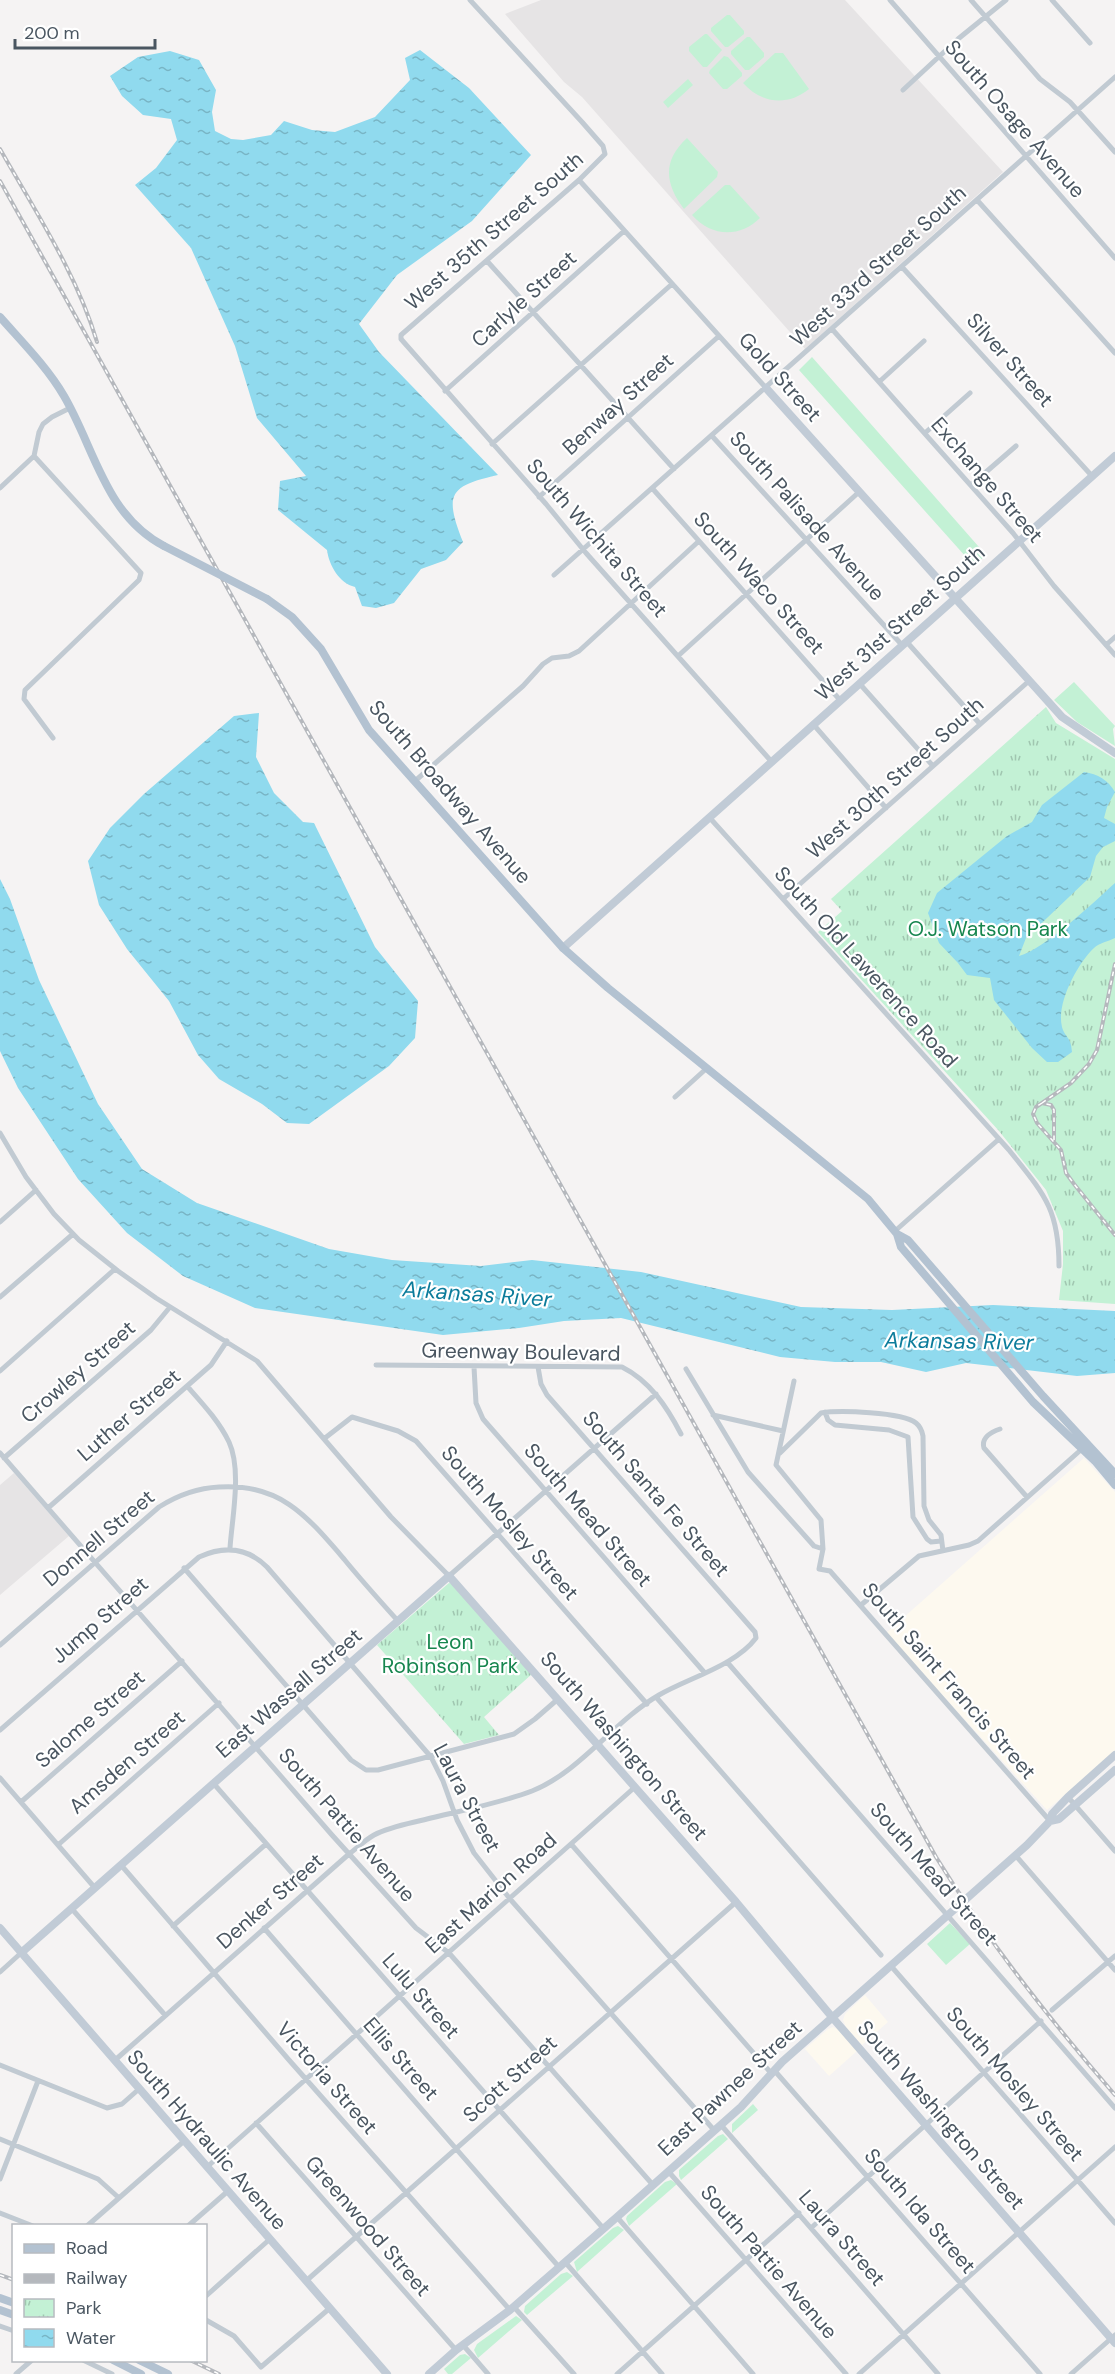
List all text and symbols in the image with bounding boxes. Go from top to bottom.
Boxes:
scale bar [15,12,154,50]
text: 200 m [24,21,80,45]
street label: South Osage Avenue [939,34,1092,204]
street label: West 35th Street South [399,146,589,316]
street label: West 33rd Street South [784,179,972,353]
street label: Carlyle Street [465,244,583,354]
street label: Silver Street [960,307,1060,413]
street label: Gold Street [732,326,828,428]
street label: Benway Street [557,347,679,461]
street label: Exchange Street [925,411,1049,549]
street label: South Palisade Avenue [723,425,891,607]
street label: South Wichita Street [520,453,674,623]
street label: South Waco Street [687,506,831,660]
street label: West 31st Street South [809,539,991,707]
street label: West 30th Street South [800,691,990,865]
street label: South Broadway Avenue [362,694,538,890]
street label: South Old Lawerence Road [768,860,964,1074]
park label: O.J. Watson Park [908,915,1069,943]
water label: Arkansas River [400,1274,553,1314]
street label: Crowley Street [15,1314,141,1430]
water label: Arkansas River [883,1325,1035,1357]
street label: Greenway Boulevard [421,1336,621,1368]
street label: Luther Street [71,1362,187,1468]
street label: South Santa Fe Street [576,1405,736,1583]
street label: South Mead Street [518,1437,658,1593]
street label: South Mosley Street [435,1440,585,1606]
street label: Donnell Street [37,1483,161,1593]
street label: Jump Street [46,1570,154,1670]
street label: South Saint Francis Street [856,1577,1042,1785]
street label: East Wassall Street [210,1622,368,1764]
park label: Leon Robinson Park [382,1628,519,1680]
street label: South Washington Street [534,1645,714,1847]
street label: Salome Street [29,1664,151,1774]
street label: Amsden Street [63,1704,191,1820]
street label: Laura Street [427,1739,507,1857]
street label: South Pattie Avenue [272,1742,422,1908]
street label: South Mead Street [864,1796,1004,1952]
street label: East Marion Road [419,1826,563,1960]
street label: Denker Street [211,1847,329,1955]
street label: Lulu Street [376,1947,466,2045]
street label: South Mosley Street [940,2001,1090,2167]
street label: Ellis Street [357,2011,445,2107]
street label: East Pawnee Street [652,2014,808,2162]
street label: South Washington Street [851,2014,1031,2216]
street label: Victoria Street [270,2016,384,2140]
street label: Scott Street [457,2029,563,2129]
street label: South Hydraulic Avenue [121,2044,293,2236]
street label: South Ida Street [858,2143,982,2279]
street label: Greenwood Street [299,2150,437,2302]
street label: South Pattie Avenue [694,2179,844,2345]
street label: Laura Street [792,2184,892,2292]
legend [12,2224,207,2362]
text: Road [66,2236,108,2260]
text: Railway [66,2266,128,2290]
text: Park [66,2296,102,2320]
text: Water [66,2326,116,2350]

